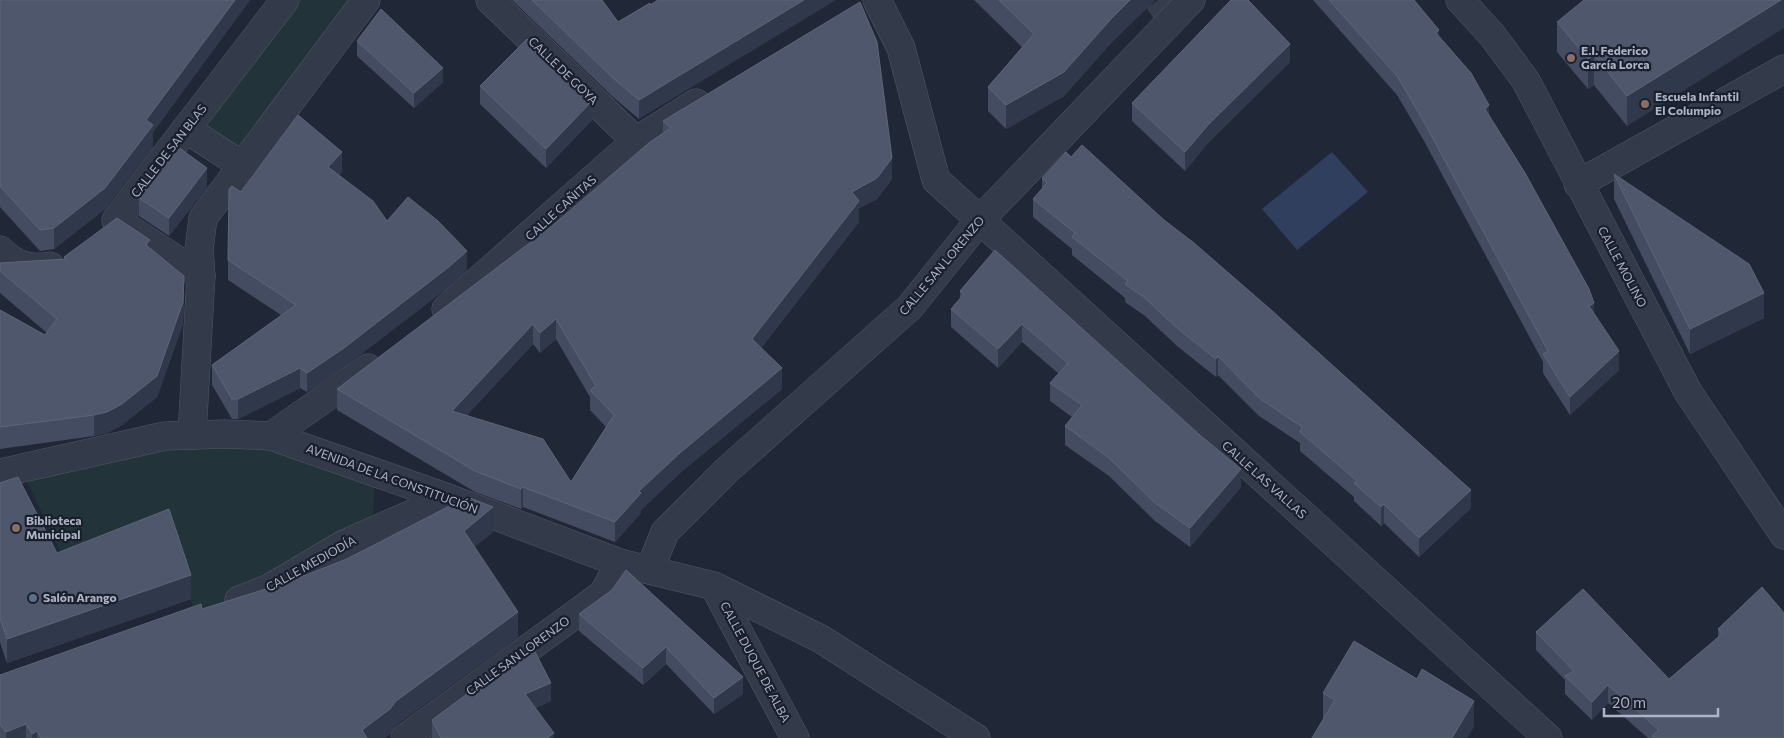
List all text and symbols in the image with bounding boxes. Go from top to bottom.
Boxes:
street label: CALLE DE GOYA [526,34,601,107]
place label: E.I. Federico García Lorca [1581,43,1650,71]
marker: E.I. Federico García Lorca [1565,52,1577,64]
place label: Escuela Infantil El Columpio [1655,89,1739,117]
marker: Escuela Infantil El Columpio [1639,98,1651,110]
street label: CALLE DE SAN BLAS [127,101,209,200]
street label: CALLE CAÑITAS [522,172,599,243]
street label: CALLE SAN LORENZO [896,213,987,318]
street label: CALLE MOLINO [1596,224,1650,310]
street label: CALLE LAS VALLAS [1220,438,1310,521]
street label: AVENIDA DE LA CONSTITUCIÓN [305,440,480,516]
place label: Biblioteca Municipal [26,513,82,541]
marker: Biblioteca Municipal [10,522,22,534]
street label: CALLE MEDIODÍA [263,533,358,594]
place label: Salón Arango [43,590,117,604]
marker: Salón Arango [27,592,39,604]
street label: CALLE DUQUE DE ALBA [718,599,794,724]
street label: CALLE SAN LORENZO [463,613,572,697]
scale bar [1604,686,1718,718]
text: 20 m [1612,693,1646,711]

